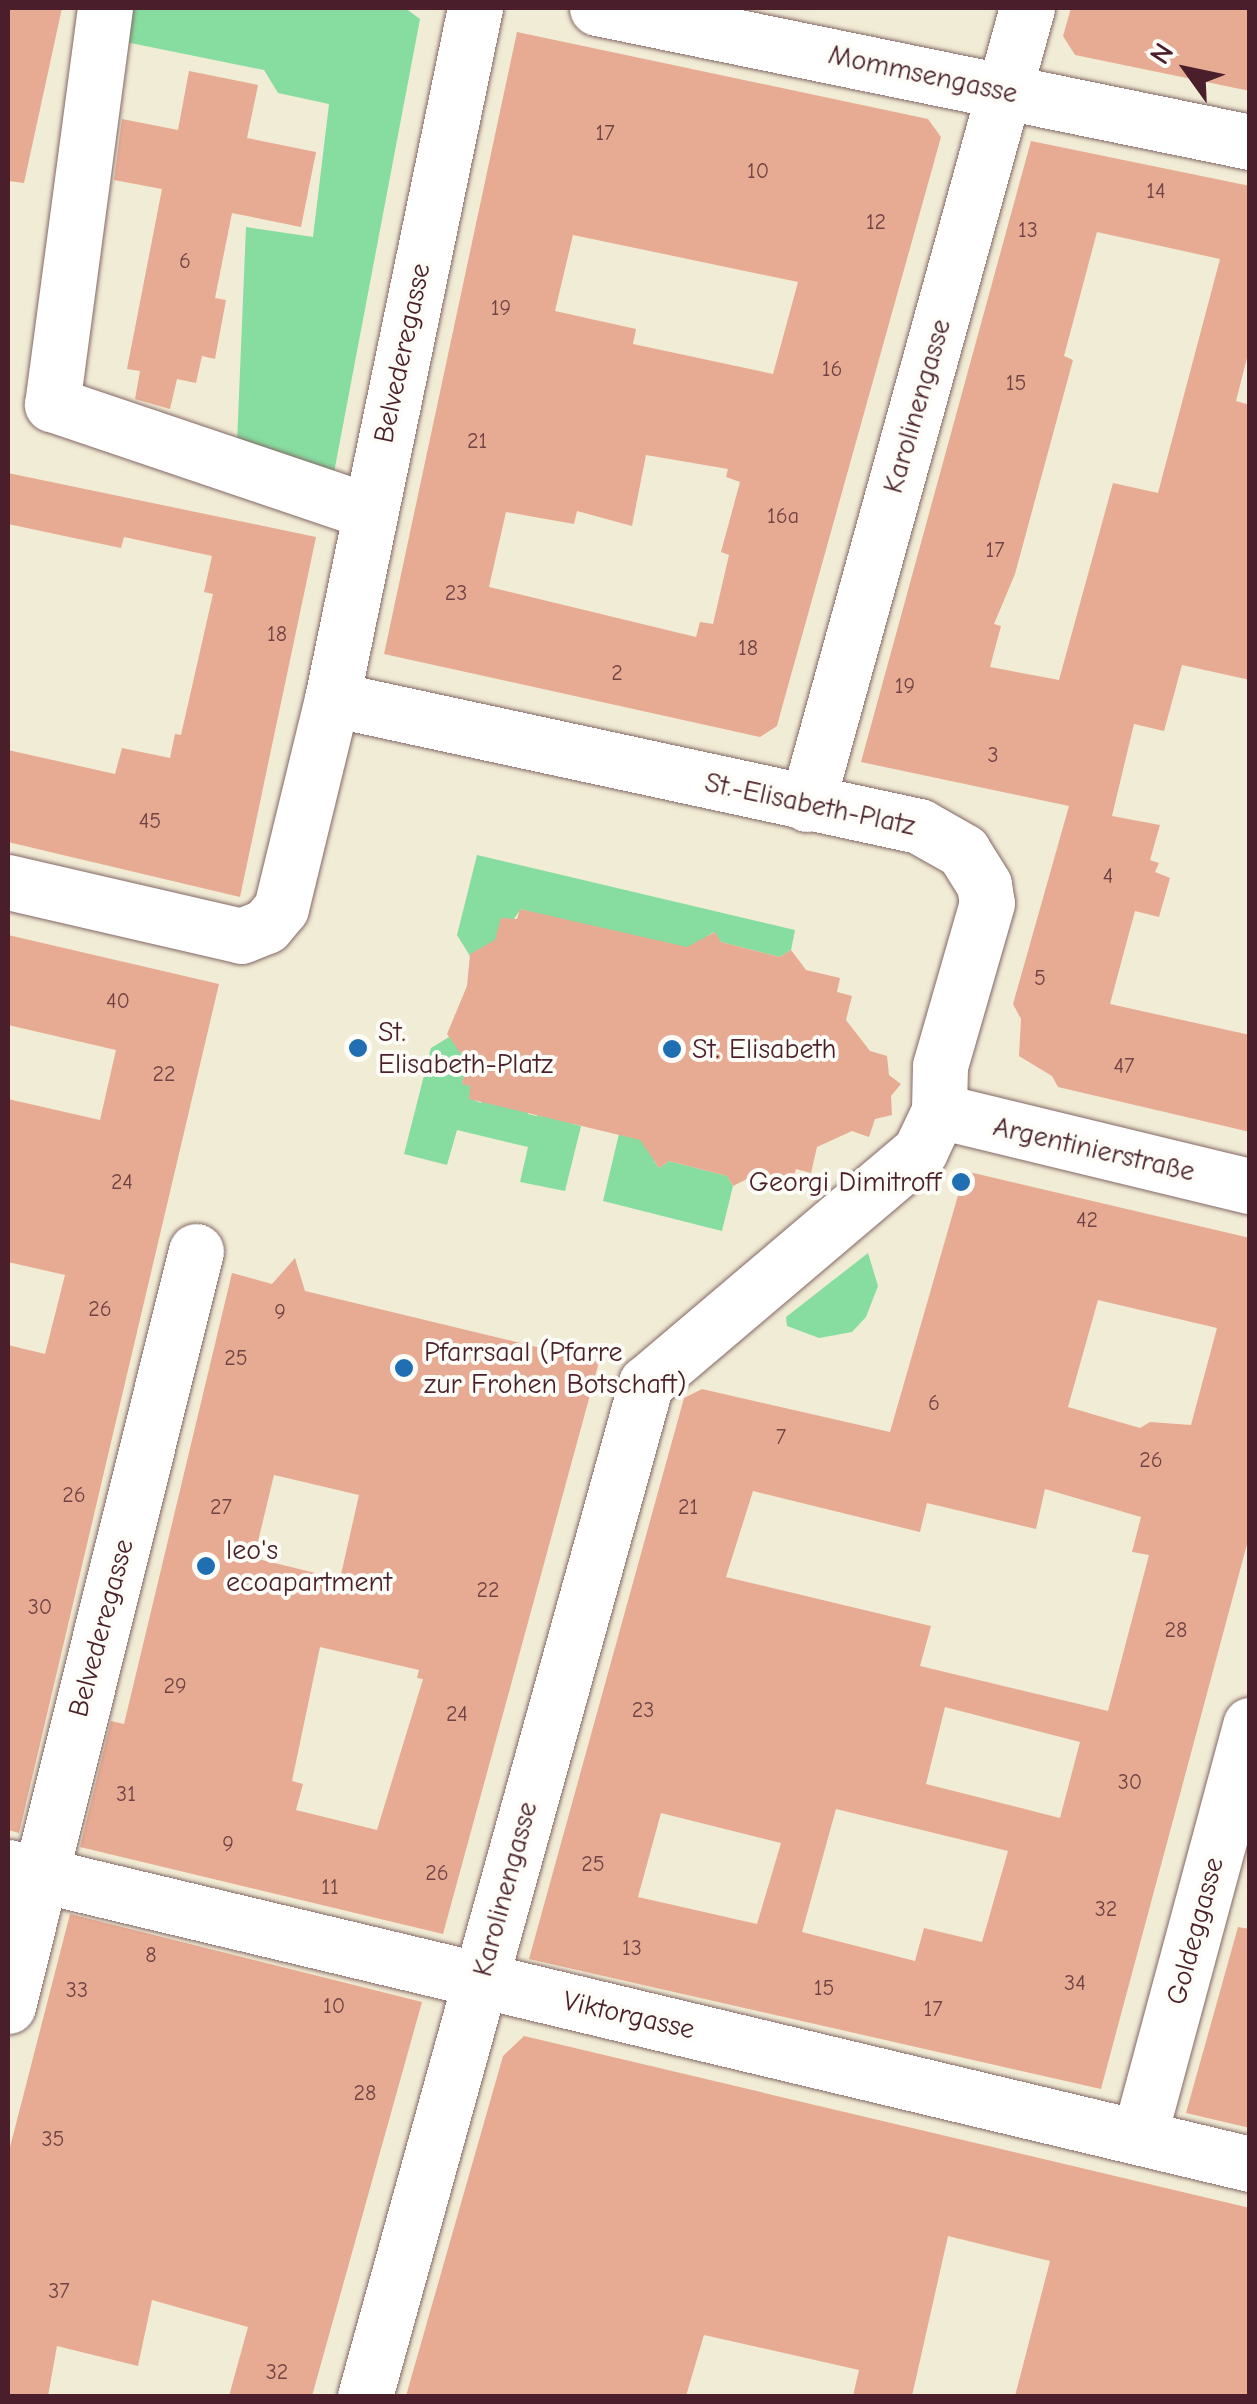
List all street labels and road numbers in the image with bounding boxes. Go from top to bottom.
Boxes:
street label: Mommsengasse [826,38,1020,110]
street label: Belvederegasse [367,260,437,446]
street label: Karolinengasse [876,315,958,497]
street label: St.-Elisabeth-Platz [702,765,918,843]
street label: Argentinierstraße [990,1109,1198,1189]
street label: Belvederegasse [61,1535,141,1721]
street label: Karolinengasse [466,1798,544,1980]
street label: Goldeggasse [1159,1854,1231,2008]
street label: Viktorgasse [560,1984,698,2046]

